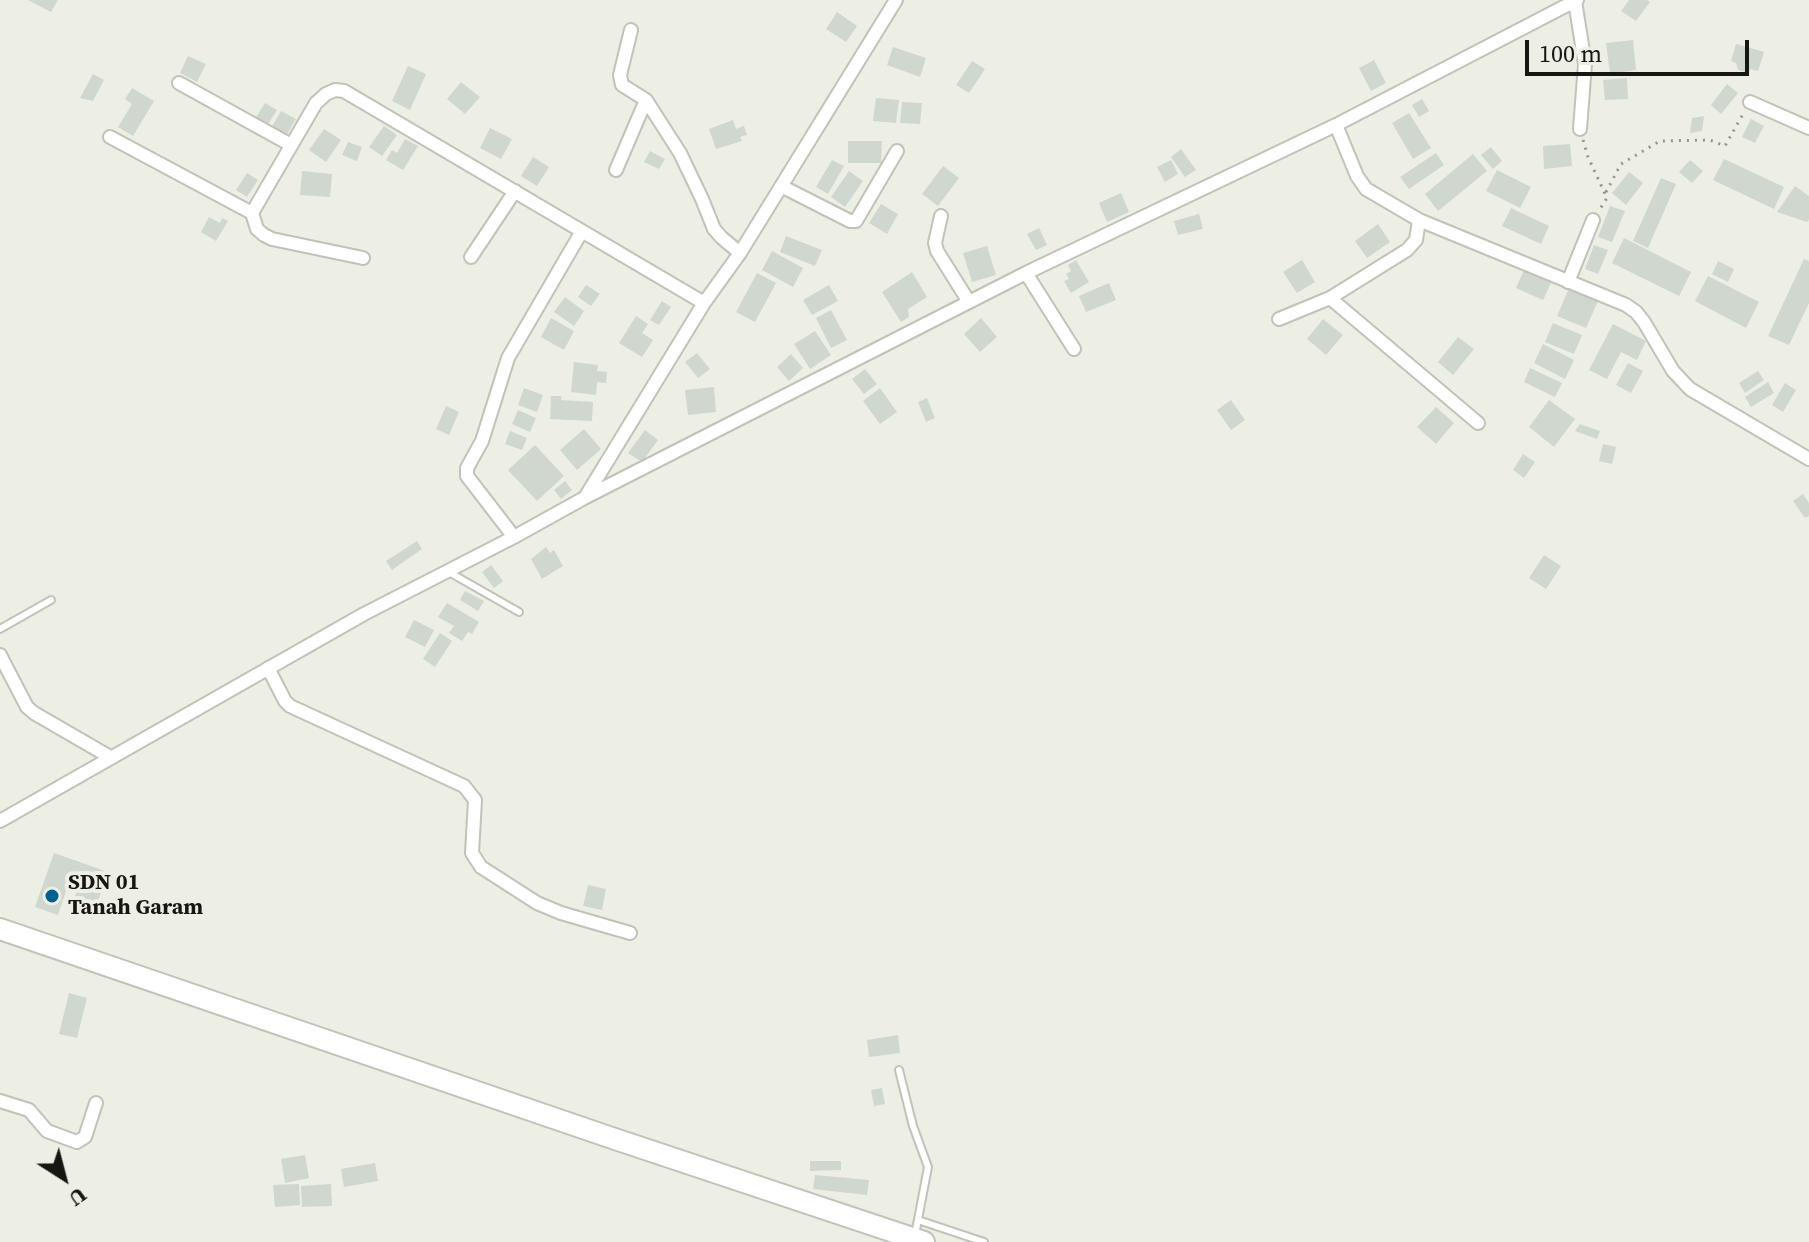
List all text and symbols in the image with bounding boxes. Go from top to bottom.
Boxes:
scale bar [1529,24,1753,74]
text: 100 m [1539,37,1602,70]
place label: SDN 01 Tanah Garam [68,870,203,922]
marker: SDN 01 Tanah Garam [43,887,61,905]
north arrow [24,1138,104,1218]
text: U [63,1181,93,1214]

